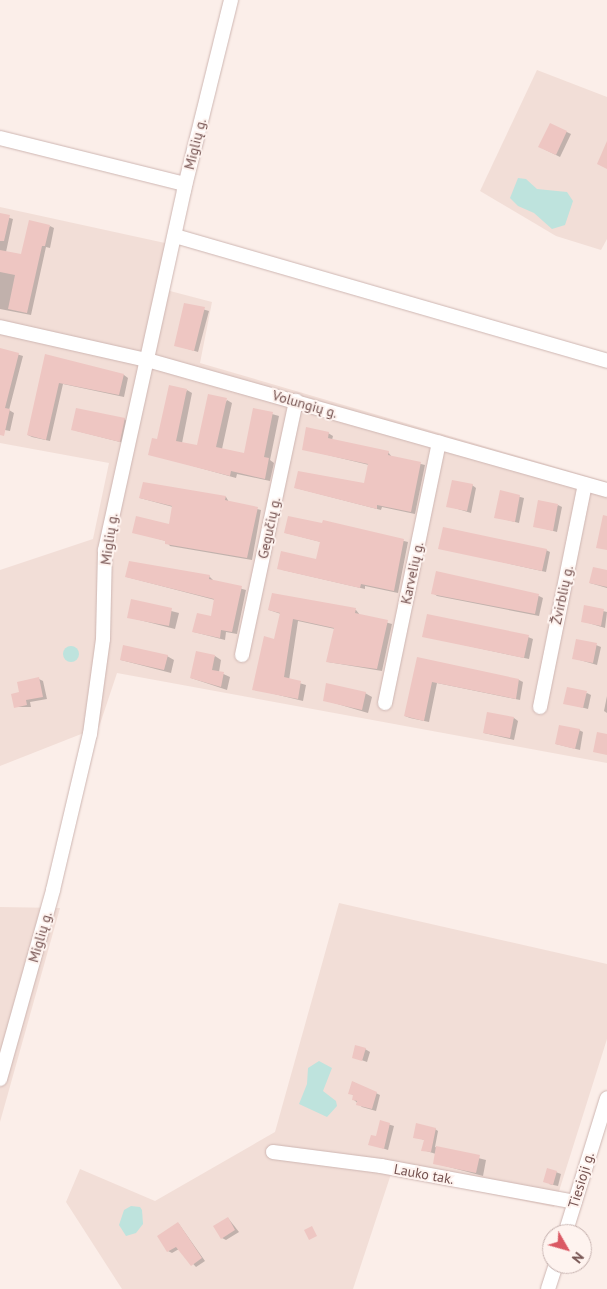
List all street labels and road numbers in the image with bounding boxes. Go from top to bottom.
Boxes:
street label: Miglių g. [181,117,209,171]
street label: Volungių g. [270,387,340,421]
street label: Gegučių g. [254,496,284,560]
street label: Miglių g. [97,512,121,566]
street label: Karvelių g. [397,540,427,606]
street label: Žvirblių g. [548,564,576,626]
street label: Miglių g. [25,910,55,964]
street label: Tiesioji g. [565,1150,597,1210]
street label: Lauko tak. [393,1160,455,1188]

